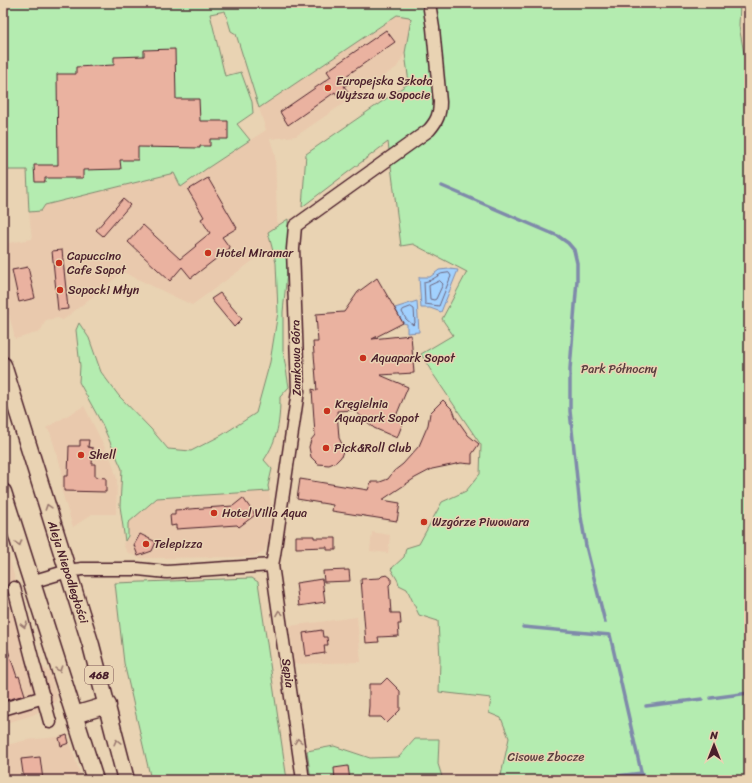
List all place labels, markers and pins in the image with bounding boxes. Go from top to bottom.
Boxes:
place label: Europejska Szkoła Wyższa w Sopocie [336,70,432,106]
marker: Europejska Szkoła Wyższa w Sopocie [323,83,333,93]
place label: Hotel Miramar [216,242,294,264]
place label: Capuccino Cafe Sopot [67,245,127,281]
marker: Hotel Miramar [203,248,213,258]
marker: Capuccino Cafe Sopot [54,258,64,268]
place label: Sopocki Młyn [68,279,140,301]
marker: Sopocki Młyn [55,285,65,295]
place label: Aquapark Sopot [370,347,456,369]
marker: Aquapark Sopot [358,353,368,363]
place label: Kręgielnia Aquapark Sopot [334,393,420,429]
marker: Kręgielnia Aquapark Sopot [322,406,332,416]
place label: Pick&Roll Club [334,437,412,459]
marker: Pick&Roll Club [321,443,331,453]
place label: Shell [89,444,116,466]
marker: Shell [76,450,86,460]
place label: Hotel Villa Aqua [222,502,307,524]
marker: Hotel Villa Aqua [209,508,219,518]
place label: Wzgórze Piwowara [432,511,530,533]
marker: Wzgórze Piwowara [419,517,429,527]
place label: Telepizza [154,533,202,555]
marker: Telepizza [141,539,151,549]

